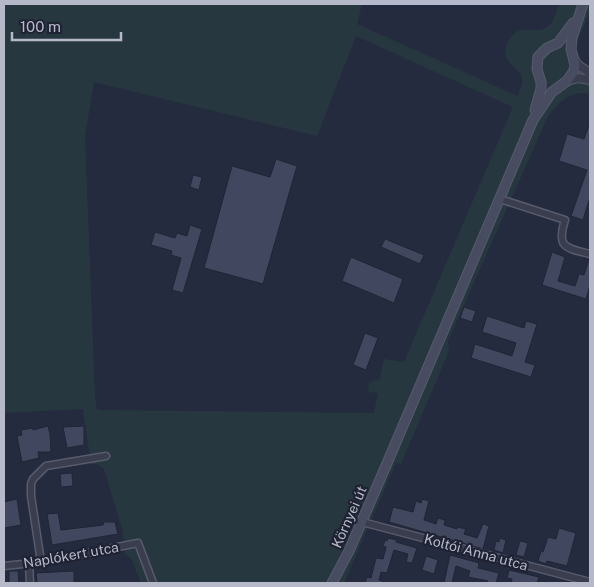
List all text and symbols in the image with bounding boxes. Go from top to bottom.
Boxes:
scale bar [12,10,121,42]
text: 100 m [20,18,61,35]
street label: Környei út [328,484,370,550]
street label: Koltói Anna utca [422,530,530,574]
street label: Naplókert utca [22,539,120,571]

